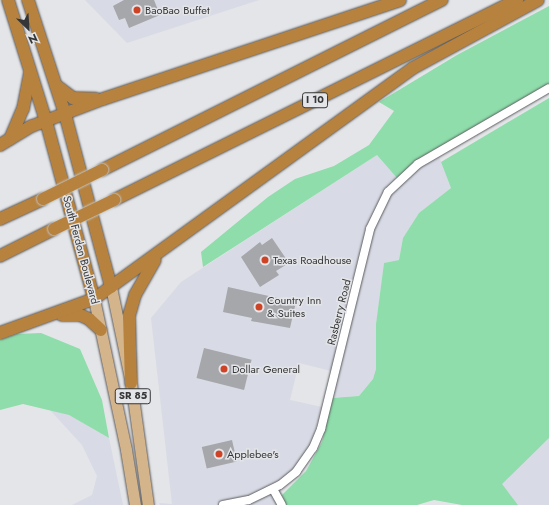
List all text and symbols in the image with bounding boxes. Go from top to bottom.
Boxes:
place label: BaoBao Buffet [145,3,210,17]
marker: BaoBao Buffet [132,5,142,15]
north arrow [8,8,48,48]
text: N [26,30,40,48]
road number: I 10 [302,92,328,108]
street label: South Ferdon Boulevard [60,194,102,306]
place label: Texas Roadhouse [273,253,352,267]
marker: Texas Roadhouse [260,255,270,265]
street label: Rasberry Road [324,278,354,346]
place label: Country Inn & Suites [267,294,321,320]
marker: Country Inn & Suites [254,302,264,312]
place label: Dollar General [232,362,300,376]
marker: Dollar General [219,364,229,374]
road number: SR 85 [114,388,152,404]
place label: Applebee's [227,447,279,461]
marker: Applebee's [214,449,224,459]

